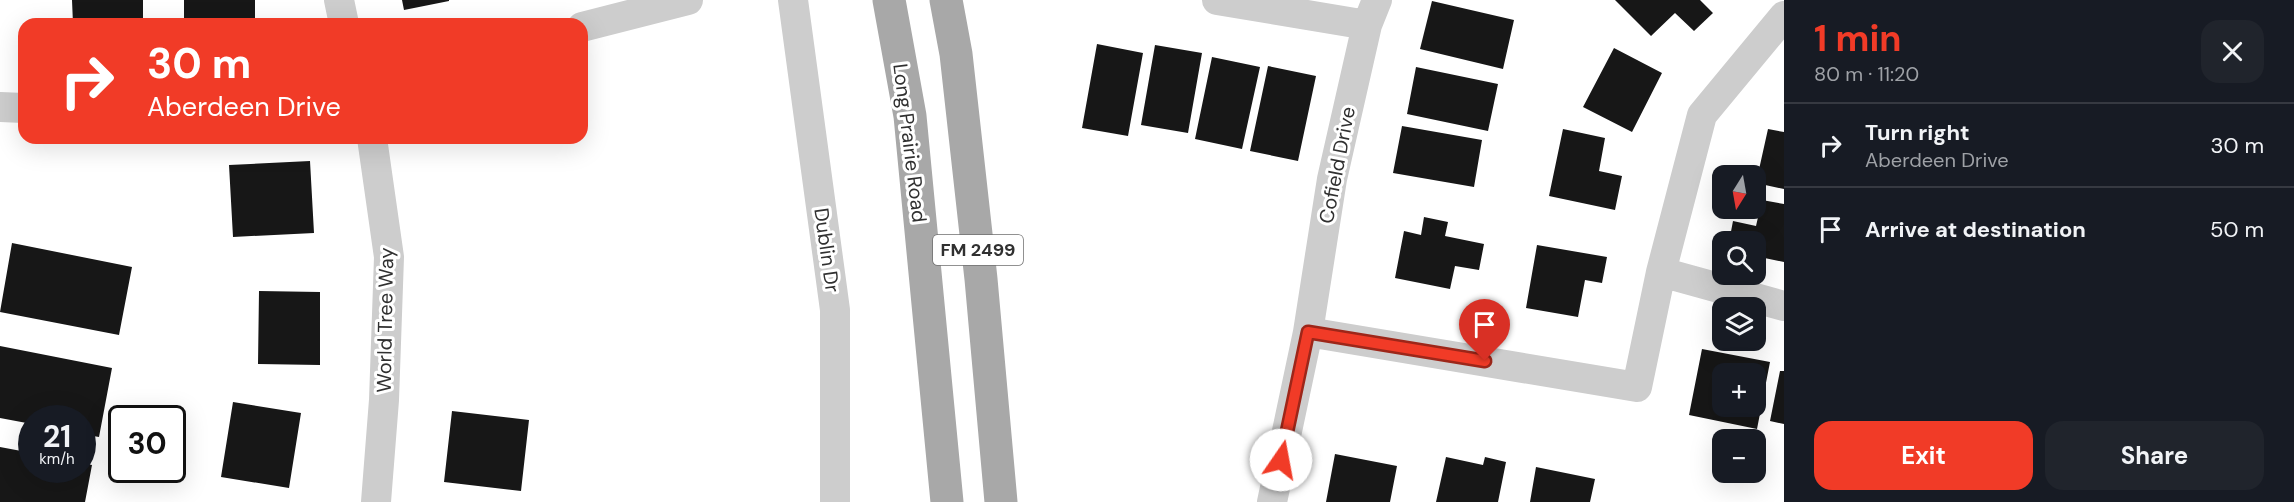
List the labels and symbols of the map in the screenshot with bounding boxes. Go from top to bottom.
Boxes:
street label: Long Prairie Road [887,62,933,224]
street label: Cofield Drive [1313,104,1361,226]
north arrow [1712,165,1766,219]
street label: Dublin Dr [808,206,846,294]
road number: FM 2499 [933,235,1023,265]
street label: World Tree Way [371,247,399,393]
pin [1459,299,1510,361]
speed limit sign: 30 [108,405,186,483]
position arrow [1249,428,1313,492]

